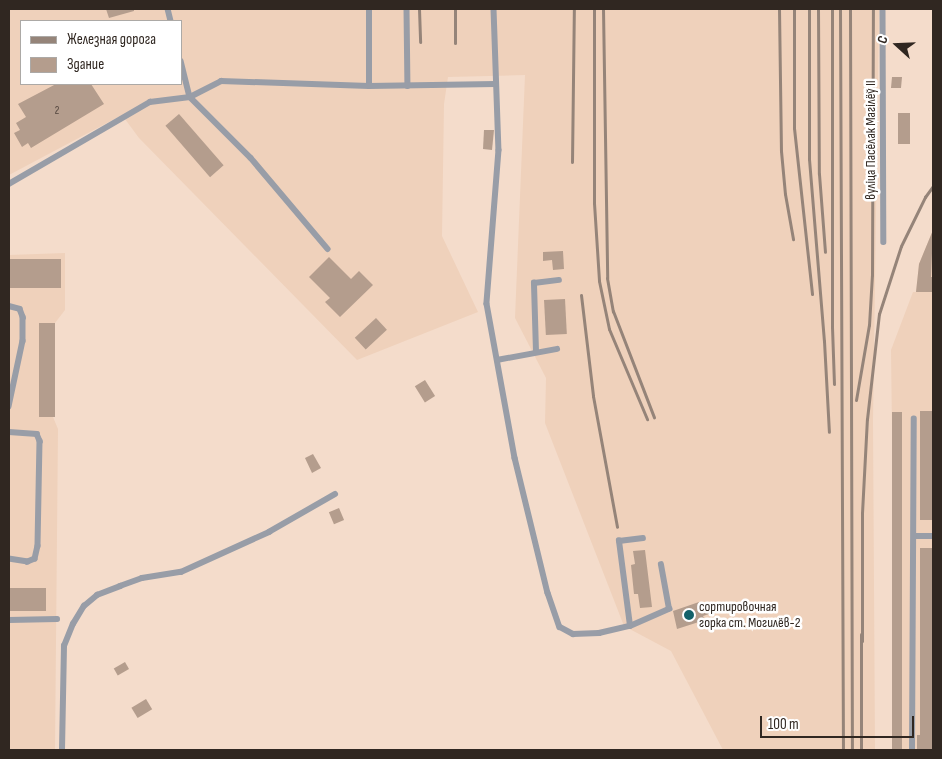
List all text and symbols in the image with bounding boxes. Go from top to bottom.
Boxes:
legend [20,20,182,85]
north arrow [872,20,922,70]
text: Железная дорога [67,30,156,49]
text: С [873,33,892,46]
text: Здание [67,55,104,74]
street label: вуліца Пасёлак Магілёў II [863,80,879,200]
house number: 2 [55,104,59,118]
place label: сортировочная горка ст. Могилёв-2 [699,599,800,632]
marker: сортировочная горка ст. Могилёв-2 [683,609,695,621]
scale bar [762,706,916,738]
text: 100 m [768,715,799,734]

